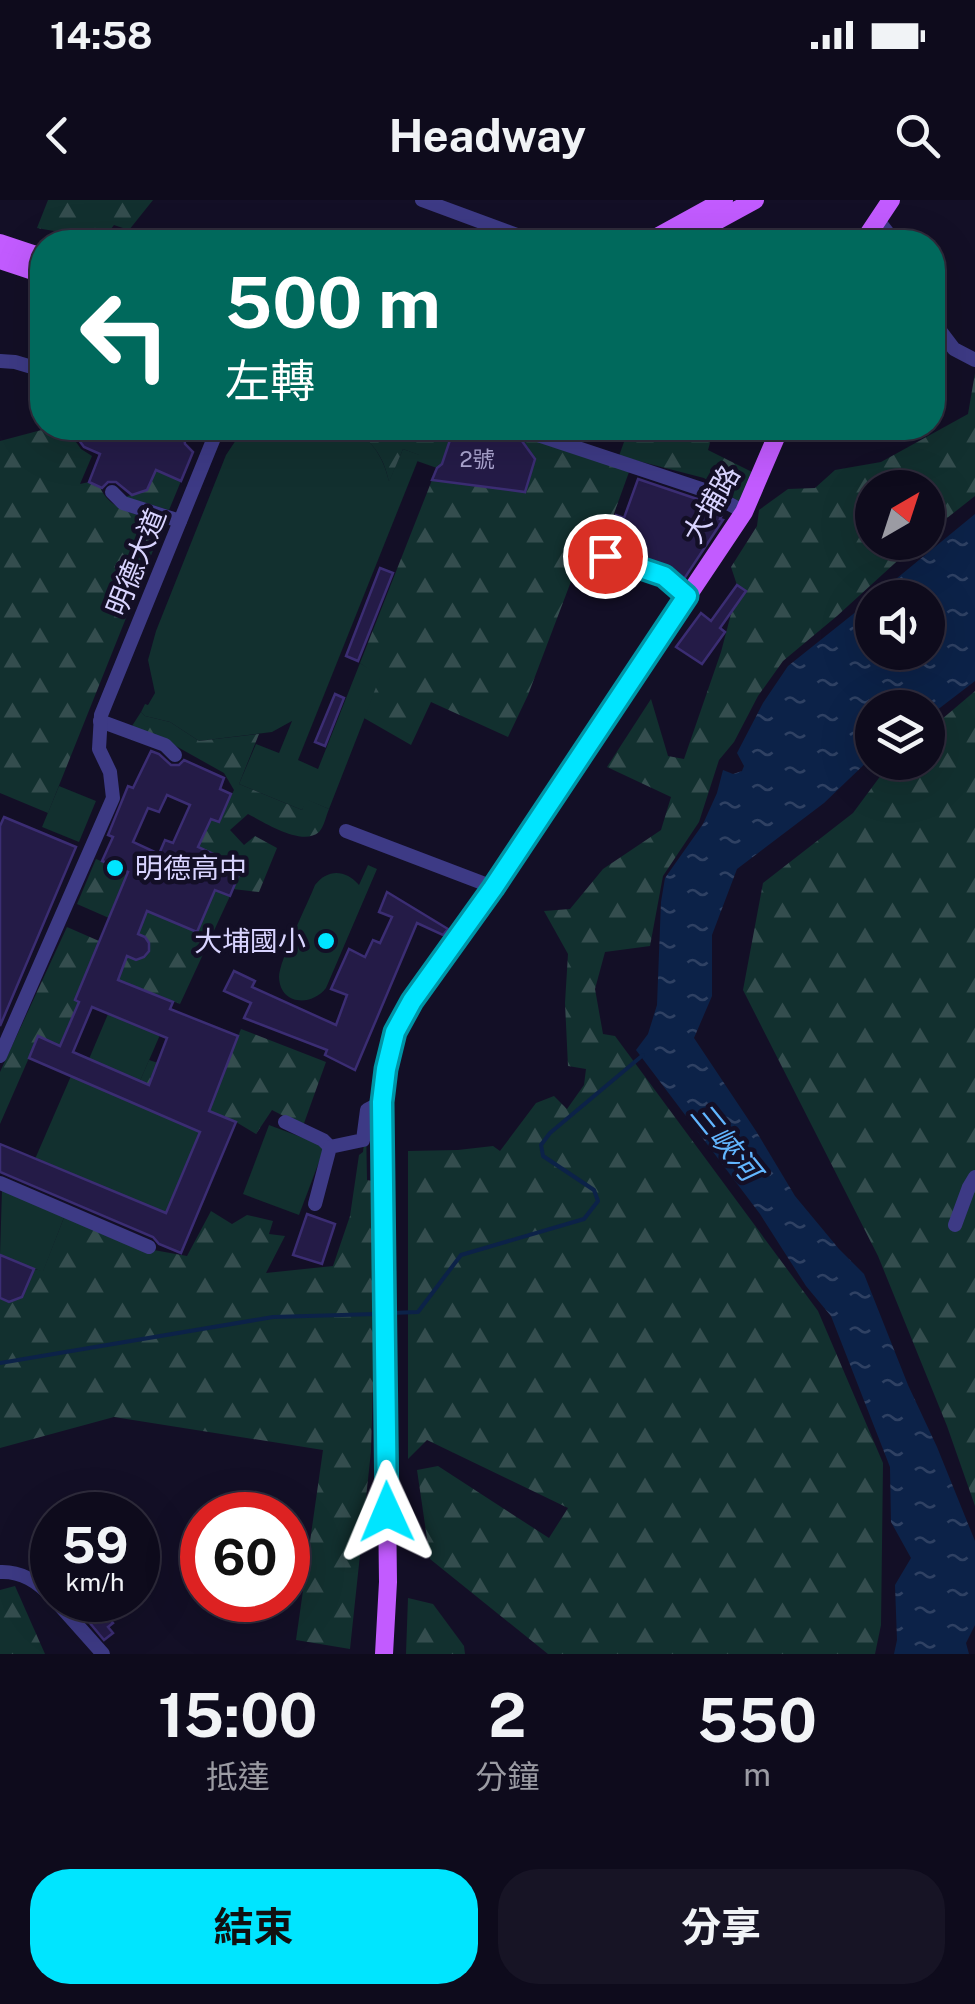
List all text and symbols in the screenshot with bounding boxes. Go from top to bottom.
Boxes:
text: 14:58 [50,13,153,58]
icon: back [30,108,85,163]
icon: search [890,108,945,163]
text: Headway [389,109,586,162]
text: 500 m [225,261,441,344]
icon: left [60,270,190,400]
text: 左轉 [225,354,315,407]
house number: 2號 [459,446,495,472]
street label: 大埔路 [675,459,746,548]
north arrow [855,470,945,560]
map controls [855,470,945,780]
street label: 明德大道 [99,504,172,620]
pin [563,514,648,599]
icon: arrive [578,529,633,584]
button: sound [855,580,945,670]
button: layers [855,690,945,780]
place label: 明德高中 [135,851,247,884]
marker: 明德高中 [104,857,126,879]
place label: 大埔國小 [194,924,306,957]
marker: 大埔國小 [315,930,337,952]
water label: 三峽河 [683,1095,771,1192]
position arrow [335,1460,439,1564]
speed limit sign: 60 [180,1492,310,1622]
text: 59 [62,1515,128,1574]
text: km/h [66,1567,124,1597]
text: 15:00 [158,1680,317,1751]
text: 2 [488,1680,526,1751]
text: 550 [697,1685,817,1756]
text: m [743,1756,771,1793]
text: 抵達 [206,1758,270,1795]
text: 分鐘 [475,1758,539,1795]
button: 結束 [30,1869,478,1984]
button: 分享 [498,1869,945,1984]

